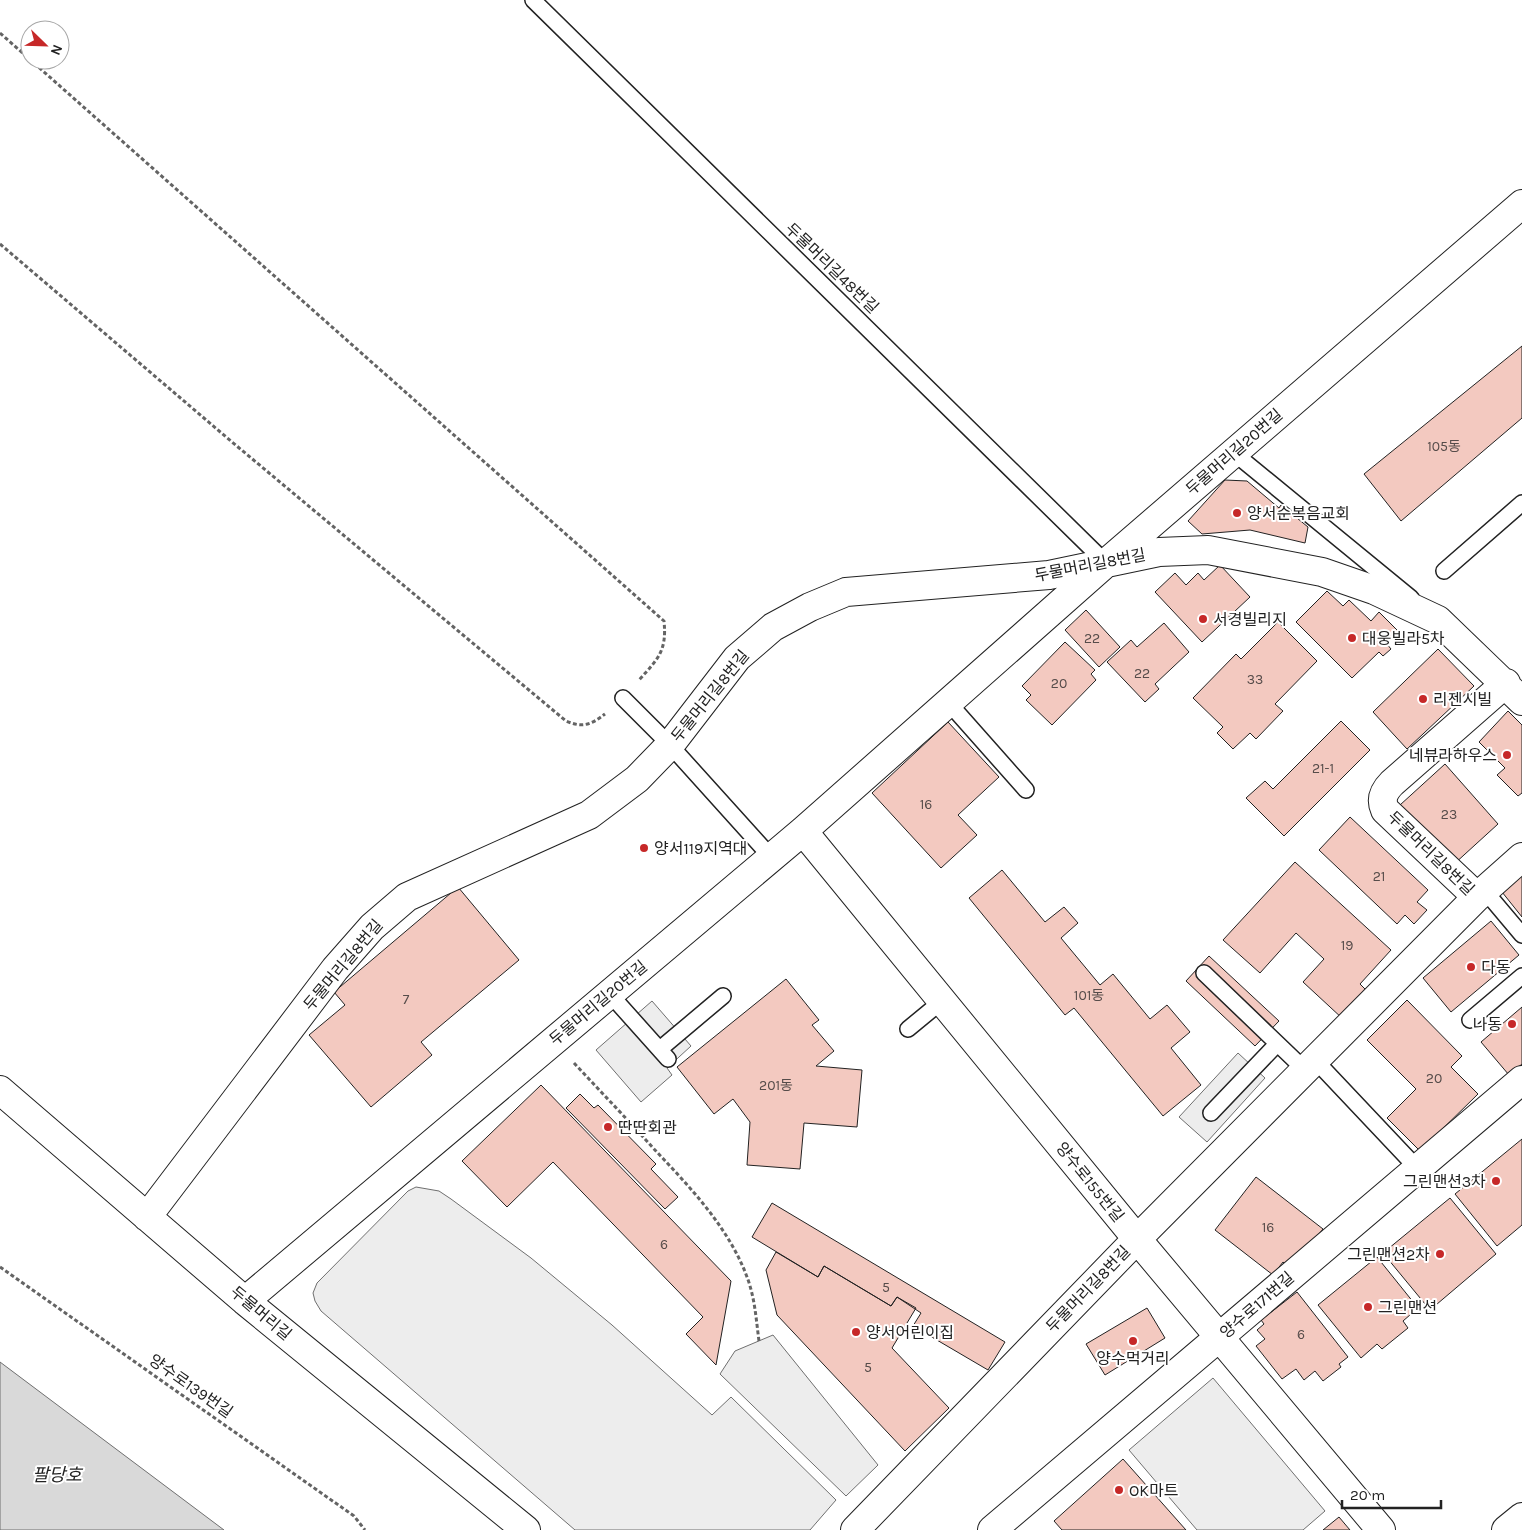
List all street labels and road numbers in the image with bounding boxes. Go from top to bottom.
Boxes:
street label: 두물머리길48번길 [782,219,882,317]
street label: 두물머리길20번길 [1182,405,1286,499]
street label: 두물머리길8번길 [1033,545,1147,585]
street label: 두물머리길8번길 [667,646,753,746]
street label: 두물머리길8번길 [1384,807,1478,899]
street label: 두물머리길8번길 [299,916,387,1014]
street label: 두물머리길20번길 [545,957,651,1049]
street label: 양수로155번길 [1052,1138,1128,1226]
street label: 두물머리길8번길 [1042,1242,1134,1336]
street label: 양수로171번길 [1216,1268,1298,1342]
street label: 두물머리길 [227,1282,295,1344]
street label: 양수로139번길 [146,1350,236,1422]

